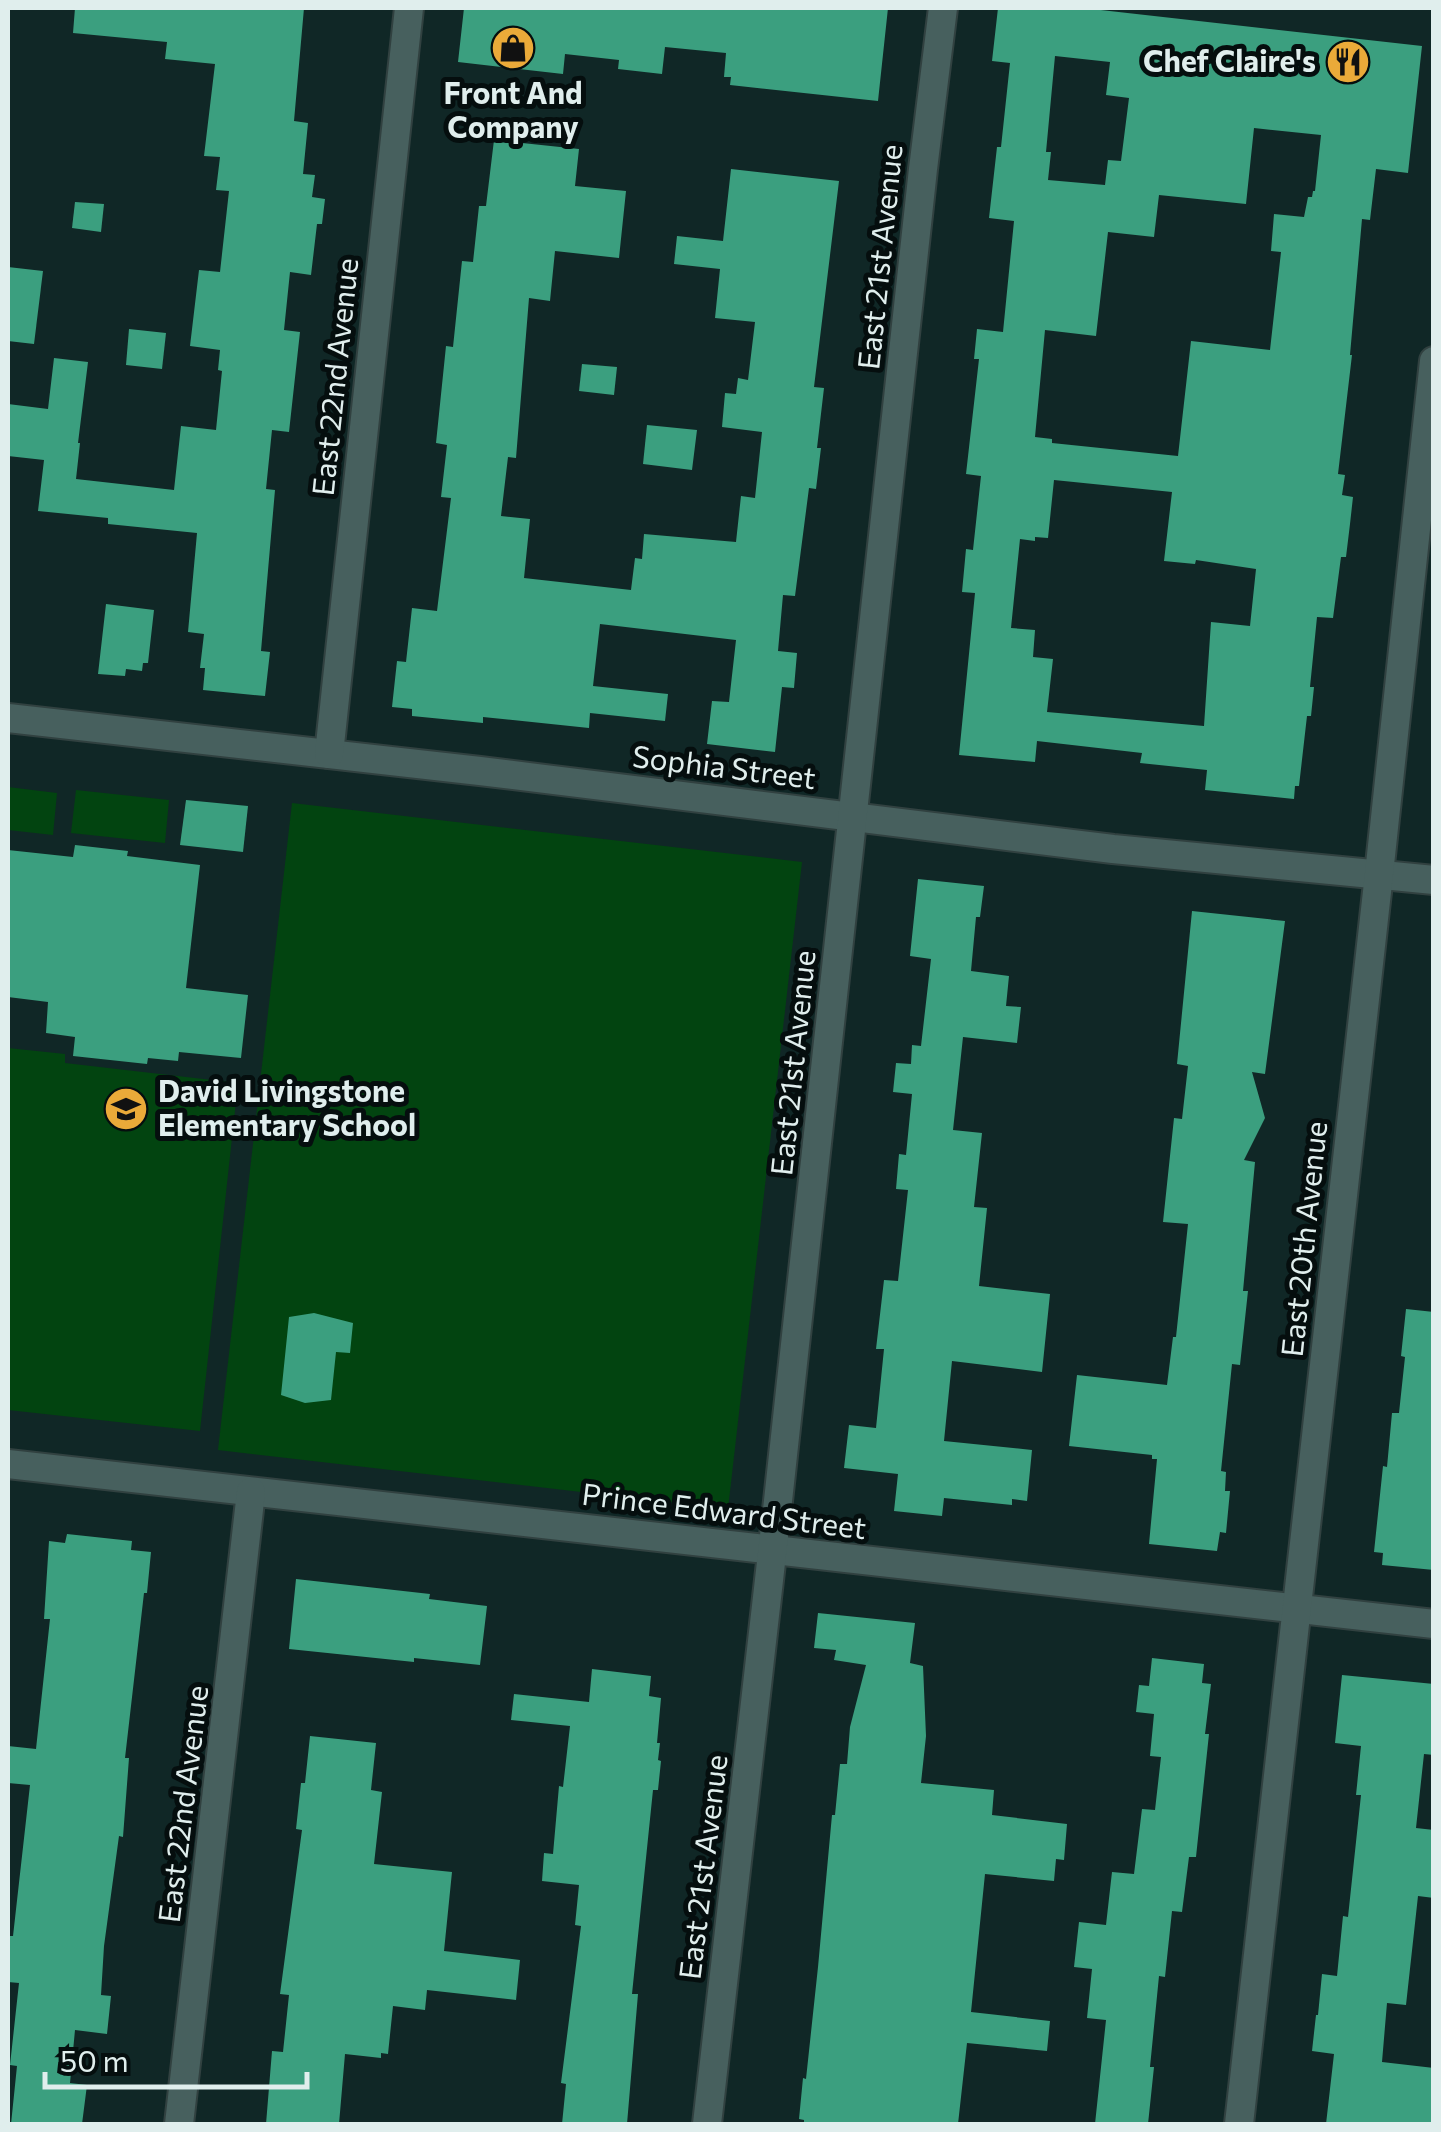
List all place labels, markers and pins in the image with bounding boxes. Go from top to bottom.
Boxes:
shop icon: Front And Company [490,25,536,71]
restaurant icon: Chef Claire's [1325,39,1371,85]
place label: Chef Claire's [1143,41,1316,78]
place label: Front And Company [443,73,583,144]
place label: David Livingstone Elementary School [158,1071,416,1142]
school or university icon: David Livingstone Elementary School [103,1086,149,1132]

